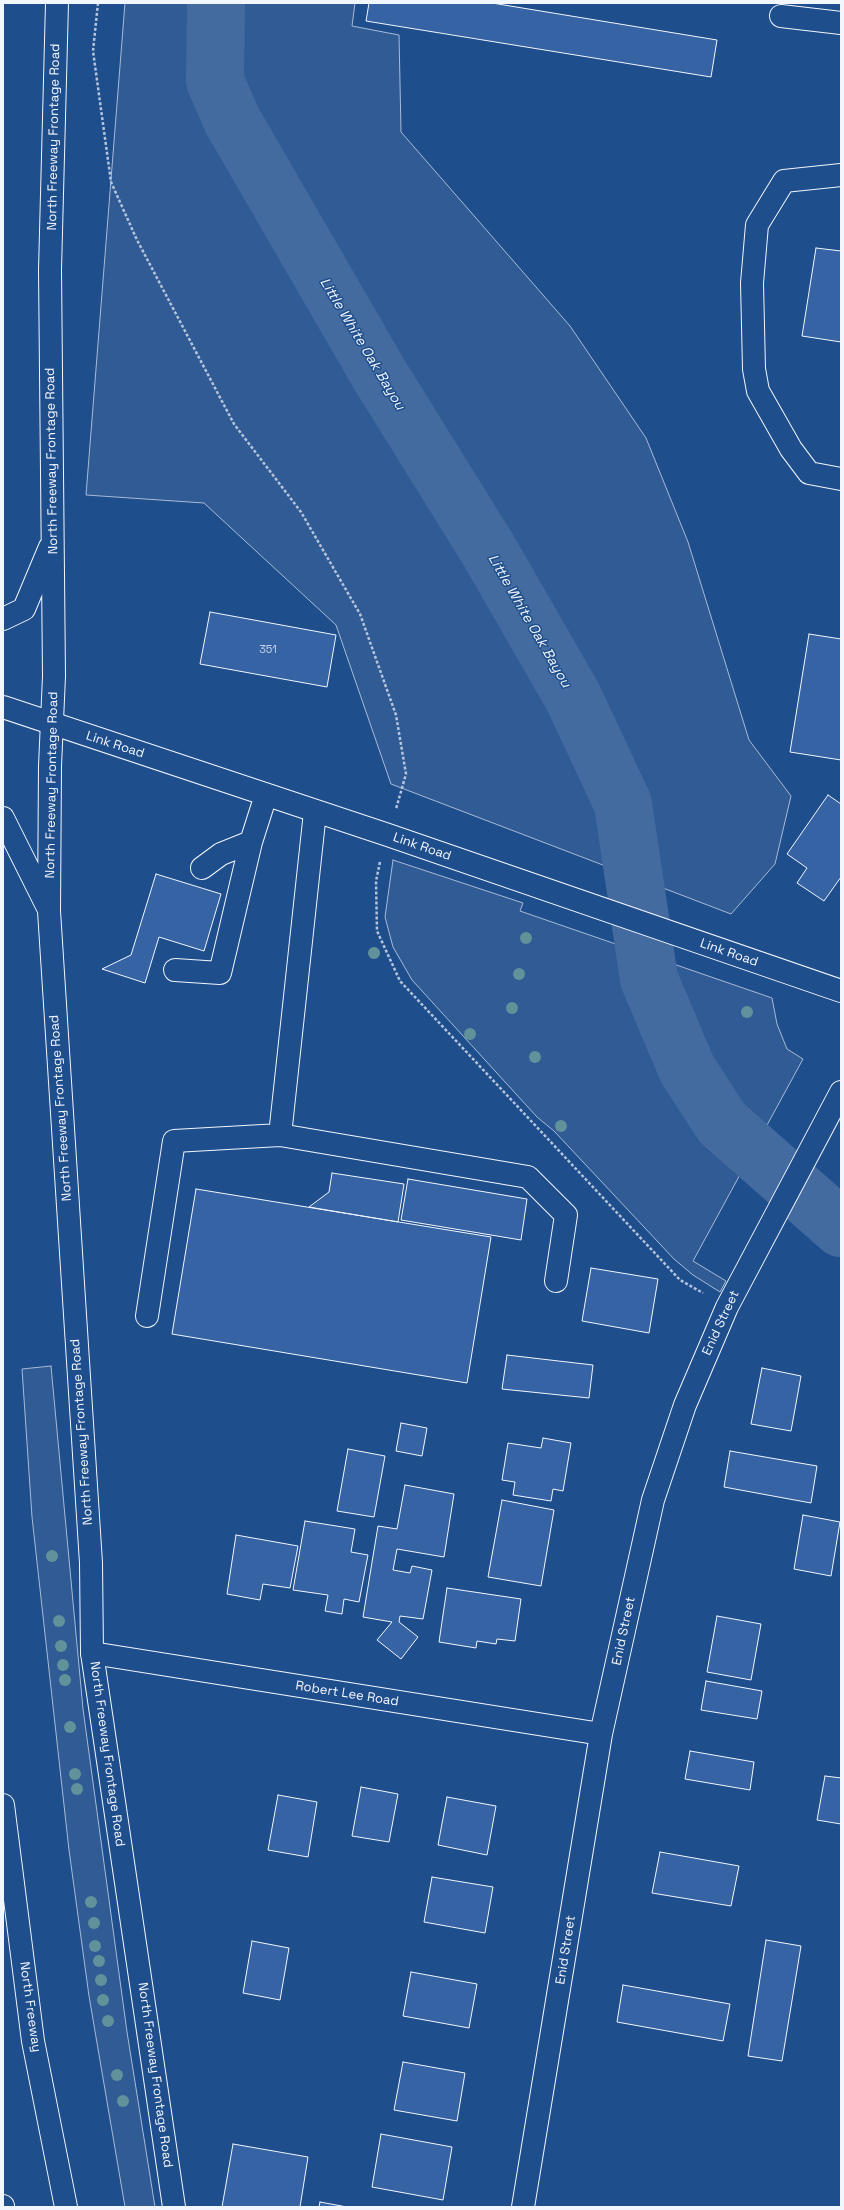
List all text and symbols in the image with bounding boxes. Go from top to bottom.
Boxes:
street label: North Freeway Frontage Road [45,43,63,231]
water label: Little White Oak Bayou [316,275,408,413]
street label: North Freeway Frontage Road [43,367,61,555]
water label: Little White Oak Bayou [484,551,574,691]
house number: 351 [259,643,277,657]
street label: North Freeway Frontage Road [43,691,61,879]
street label: Link Road [84,728,146,762]
street label: Link Road [391,830,453,864]
street label: Link Road [698,936,760,970]
street label: North Freeway Frontage Road [47,1014,75,1202]
street label: Enid Street [699,1288,743,1358]
street label: North Freeway Frontage Road [68,1338,96,1526]
street label: Enid Street [609,1595,639,1667]
street label: North Freeway Frontage Road [86,1660,128,1848]
street label: Robert Lee Road [294,1678,400,1710]
street label: Enid Street [553,1914,579,1986]
street label: North Freeway [16,1961,44,2053]
street label: North Freeway Frontage Road [134,1981,176,2169]

